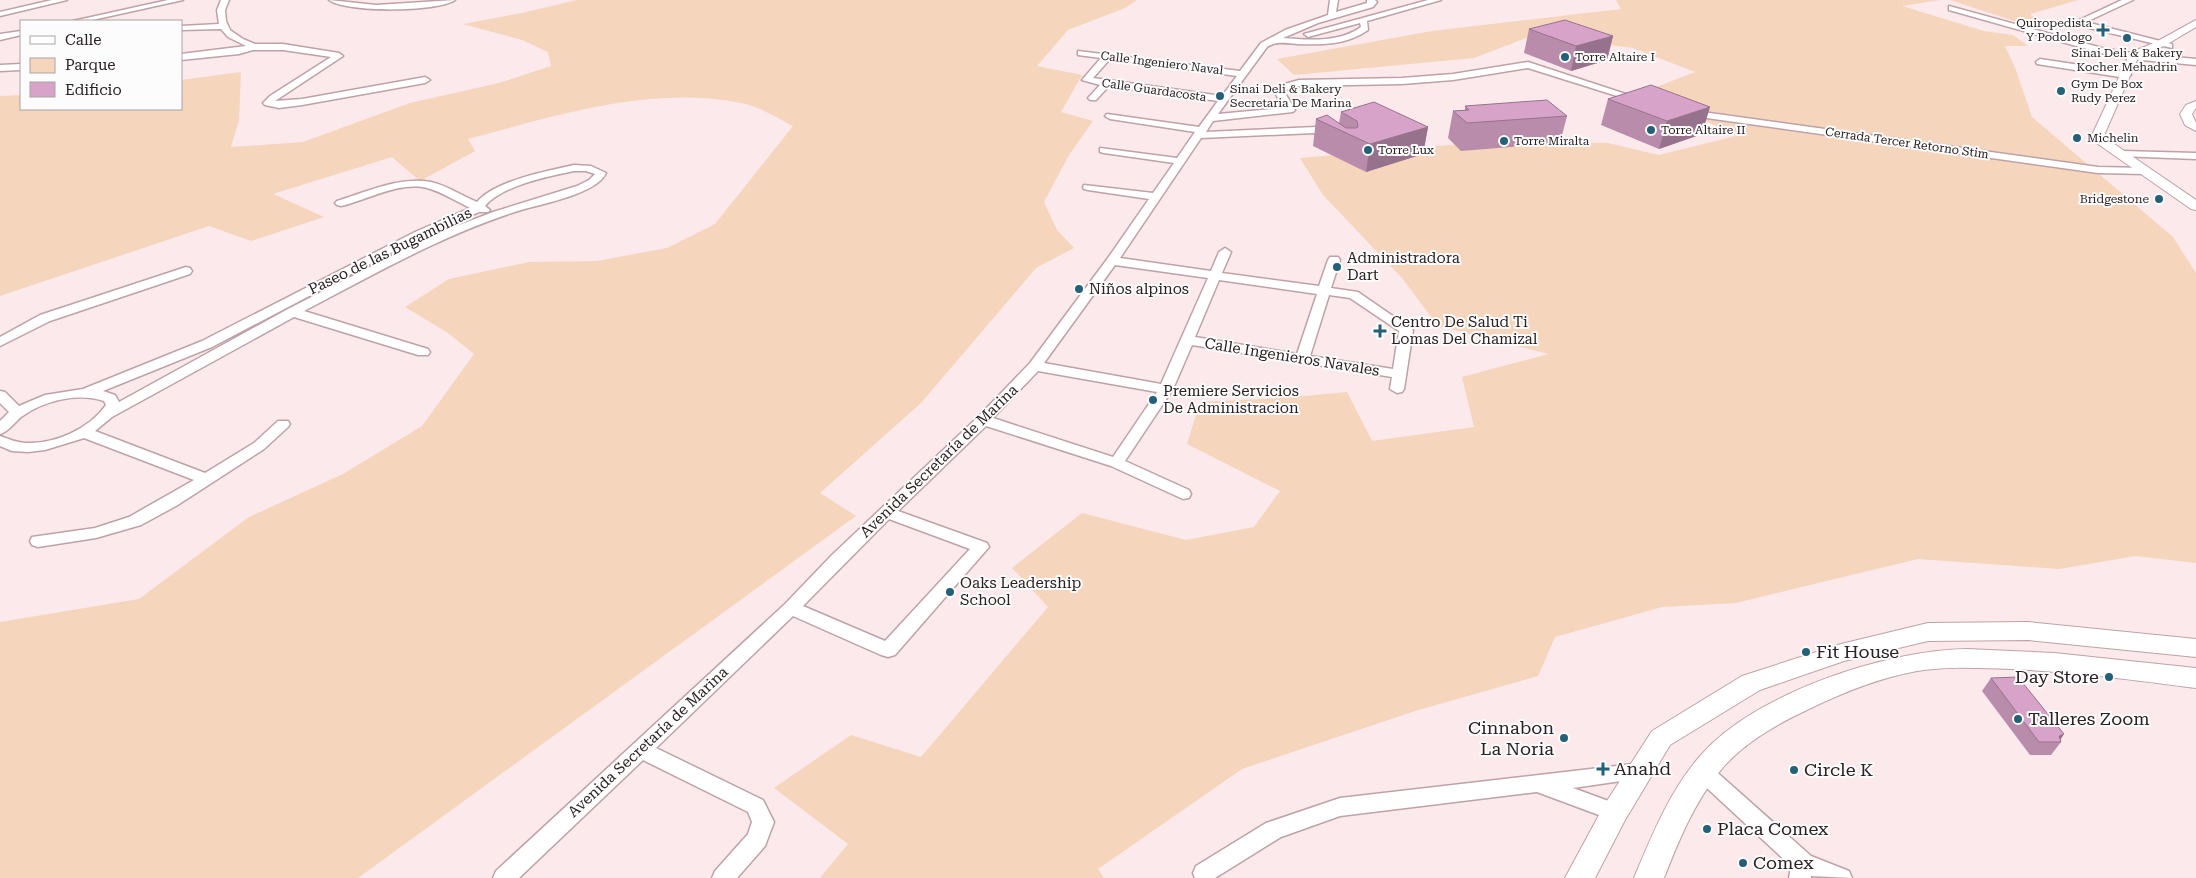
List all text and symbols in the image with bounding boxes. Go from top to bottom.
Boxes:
place label: Quiropedista Y Podologo [2016,16,2092,44]
legend [20,20,182,110]
marker: Quiropedista Y Podologo [2096,23,2110,37]
text: Calle [65,31,101,49]
marker: Sinai Deli & Bakery Kocher Mehadrin [2121,32,2133,44]
place label: Sinai Deli & Bakery Kocher Mehadrin [2071,46,2184,74]
street label: Calle Ingeniero Naval [1100,49,1224,78]
place label: Torre Altaire I [1575,50,1655,64]
marker: Torre Altaire I [1559,51,1571,63]
text: Parque [65,56,116,74]
street label: Calle Guardacosta [1101,76,1208,104]
place label: Gym De Box Rudy Perez [2071,77,2143,105]
text: Edificio [65,81,122,99]
place label: Sinai Deli & Bakery Secretaria De Marina [1230,82,1352,110]
marker: Gym De Box Rudy Perez [2055,85,2067,97]
marker: Sinai Deli & Bakery Secretaria De Marina [1214,90,1226,102]
place label: Torre Altaire II [1661,123,1745,137]
marker: Torre Altaire II [1645,124,1657,136]
street label: Cerrada Tercer Retorno Stim [1824,125,1990,161]
place label: Michelin [2087,131,2139,145]
marker: Michelin [2071,132,2083,144]
place label: Torre Miralta [1514,134,1590,148]
marker: Torre Miralta [1498,135,1510,147]
place label: Torre Lux [1378,143,1434,157]
marker: Torre Lux [1362,144,1374,156]
place label: Bridgestone [2080,192,2149,206]
marker: Bridgestone [2153,193,2165,205]
street label: Paseo de las Bugambilias [305,204,475,298]
place label: Administradora Dart [1347,249,1460,284]
marker: Administradora Dart [1331,261,1343,273]
place label: Niños alpinos [1089,280,1189,298]
marker: Niños alpinos [1073,283,1085,295]
place label: Centro De Salud Ti Lomas Del Chamizal [1391,313,1538,348]
marker: Centro De Salud Ti Lomas Del Chamizal [1373,324,1387,338]
street label: Calle Ingenieros Navales [1203,334,1381,380]
street label: Avenida Secretaría de Marina [856,381,1022,541]
place label: Premiere Servicios De Administracion [1163,382,1299,417]
marker: Premiere Servicios De Administracion [1147,394,1159,406]
place label: Oaks Leadership School [960,574,1081,609]
marker: Oaks Leadership School [944,586,956,598]
place label: Fit House [1816,641,1899,662]
marker: Fit House [1800,646,1812,658]
street label: Avenida Secretaría de Marina [564,663,732,821]
place label: Day Store [2015,666,2099,687]
marker: Day Store [2103,671,2115,683]
place label: Talleres Zoom [2028,708,2150,729]
marker: Talleres Zoom [2012,713,2024,725]
place label: Cinnabon La Noria [1468,717,1554,759]
marker: Cinnabon La Noria [1558,732,1570,744]
place label: Anahd [1614,758,1672,779]
place label: Circle K [1804,759,1873,780]
marker: Anahd [1596,762,1610,776]
marker: Circle K [1788,764,1800,776]
place label: Placa Comex [1717,818,1829,839]
marker: Placa Comex [1701,823,1713,835]
place label: Comex [1753,852,1814,873]
marker: Comex [1737,857,1749,869]

